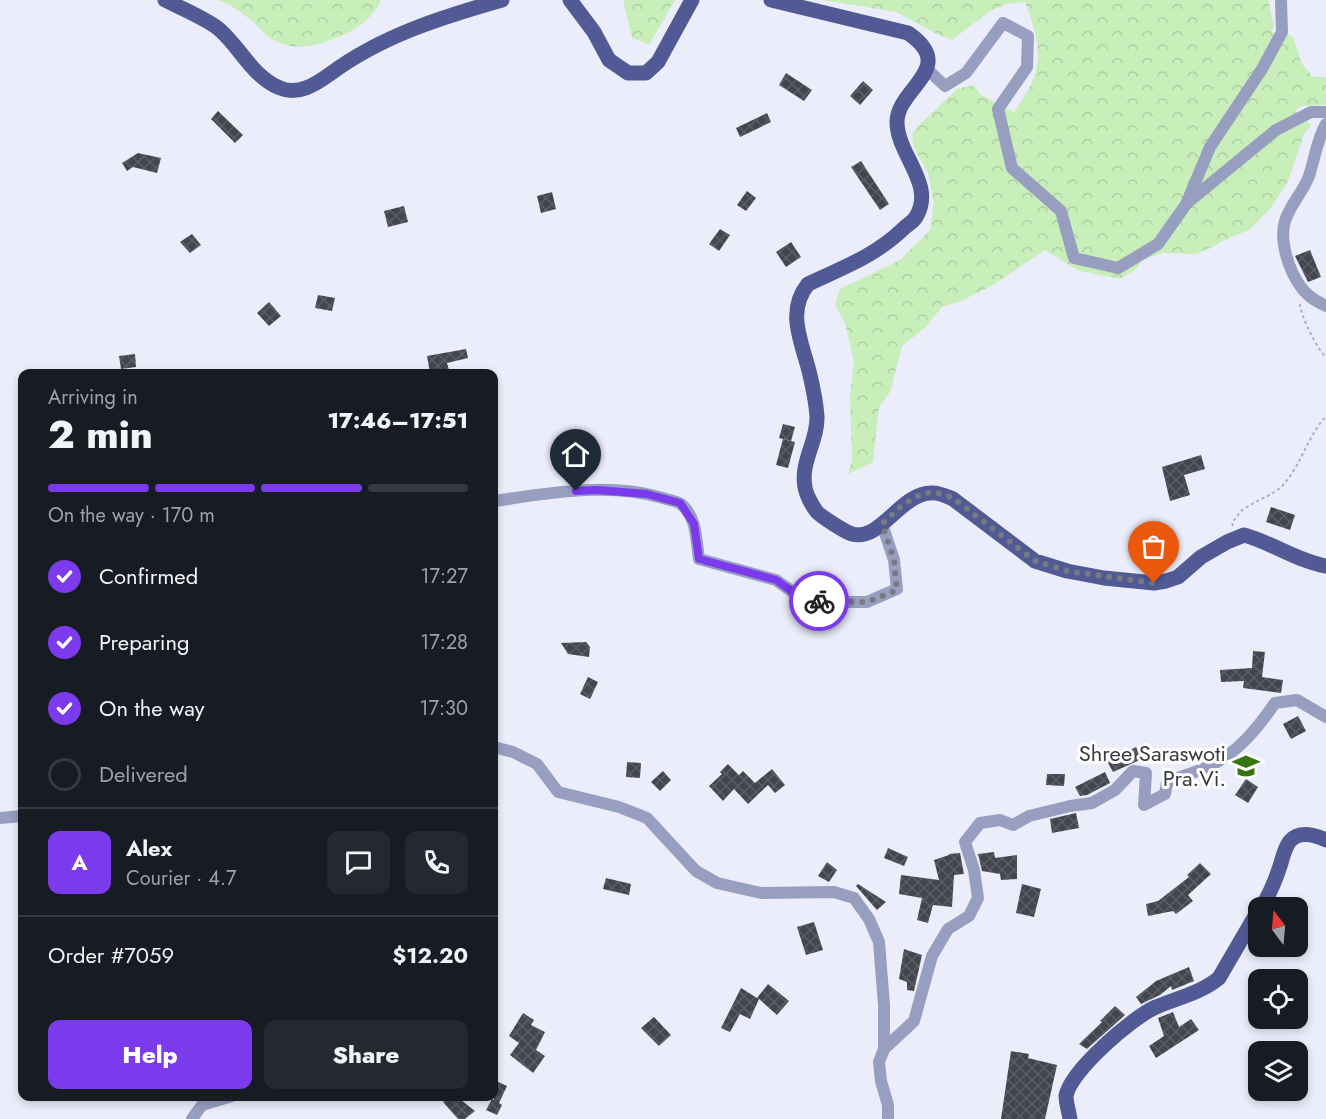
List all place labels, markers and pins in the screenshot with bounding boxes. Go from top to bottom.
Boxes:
pin [550,429,601,491]
pin [1128,521,1179,583]
place label: Shree Saraswoti Pra.Vi. [1079,737,1226,794]
school or university icon: Shree Saraswoti Pra.Vi. [1231,751,1261,781]

